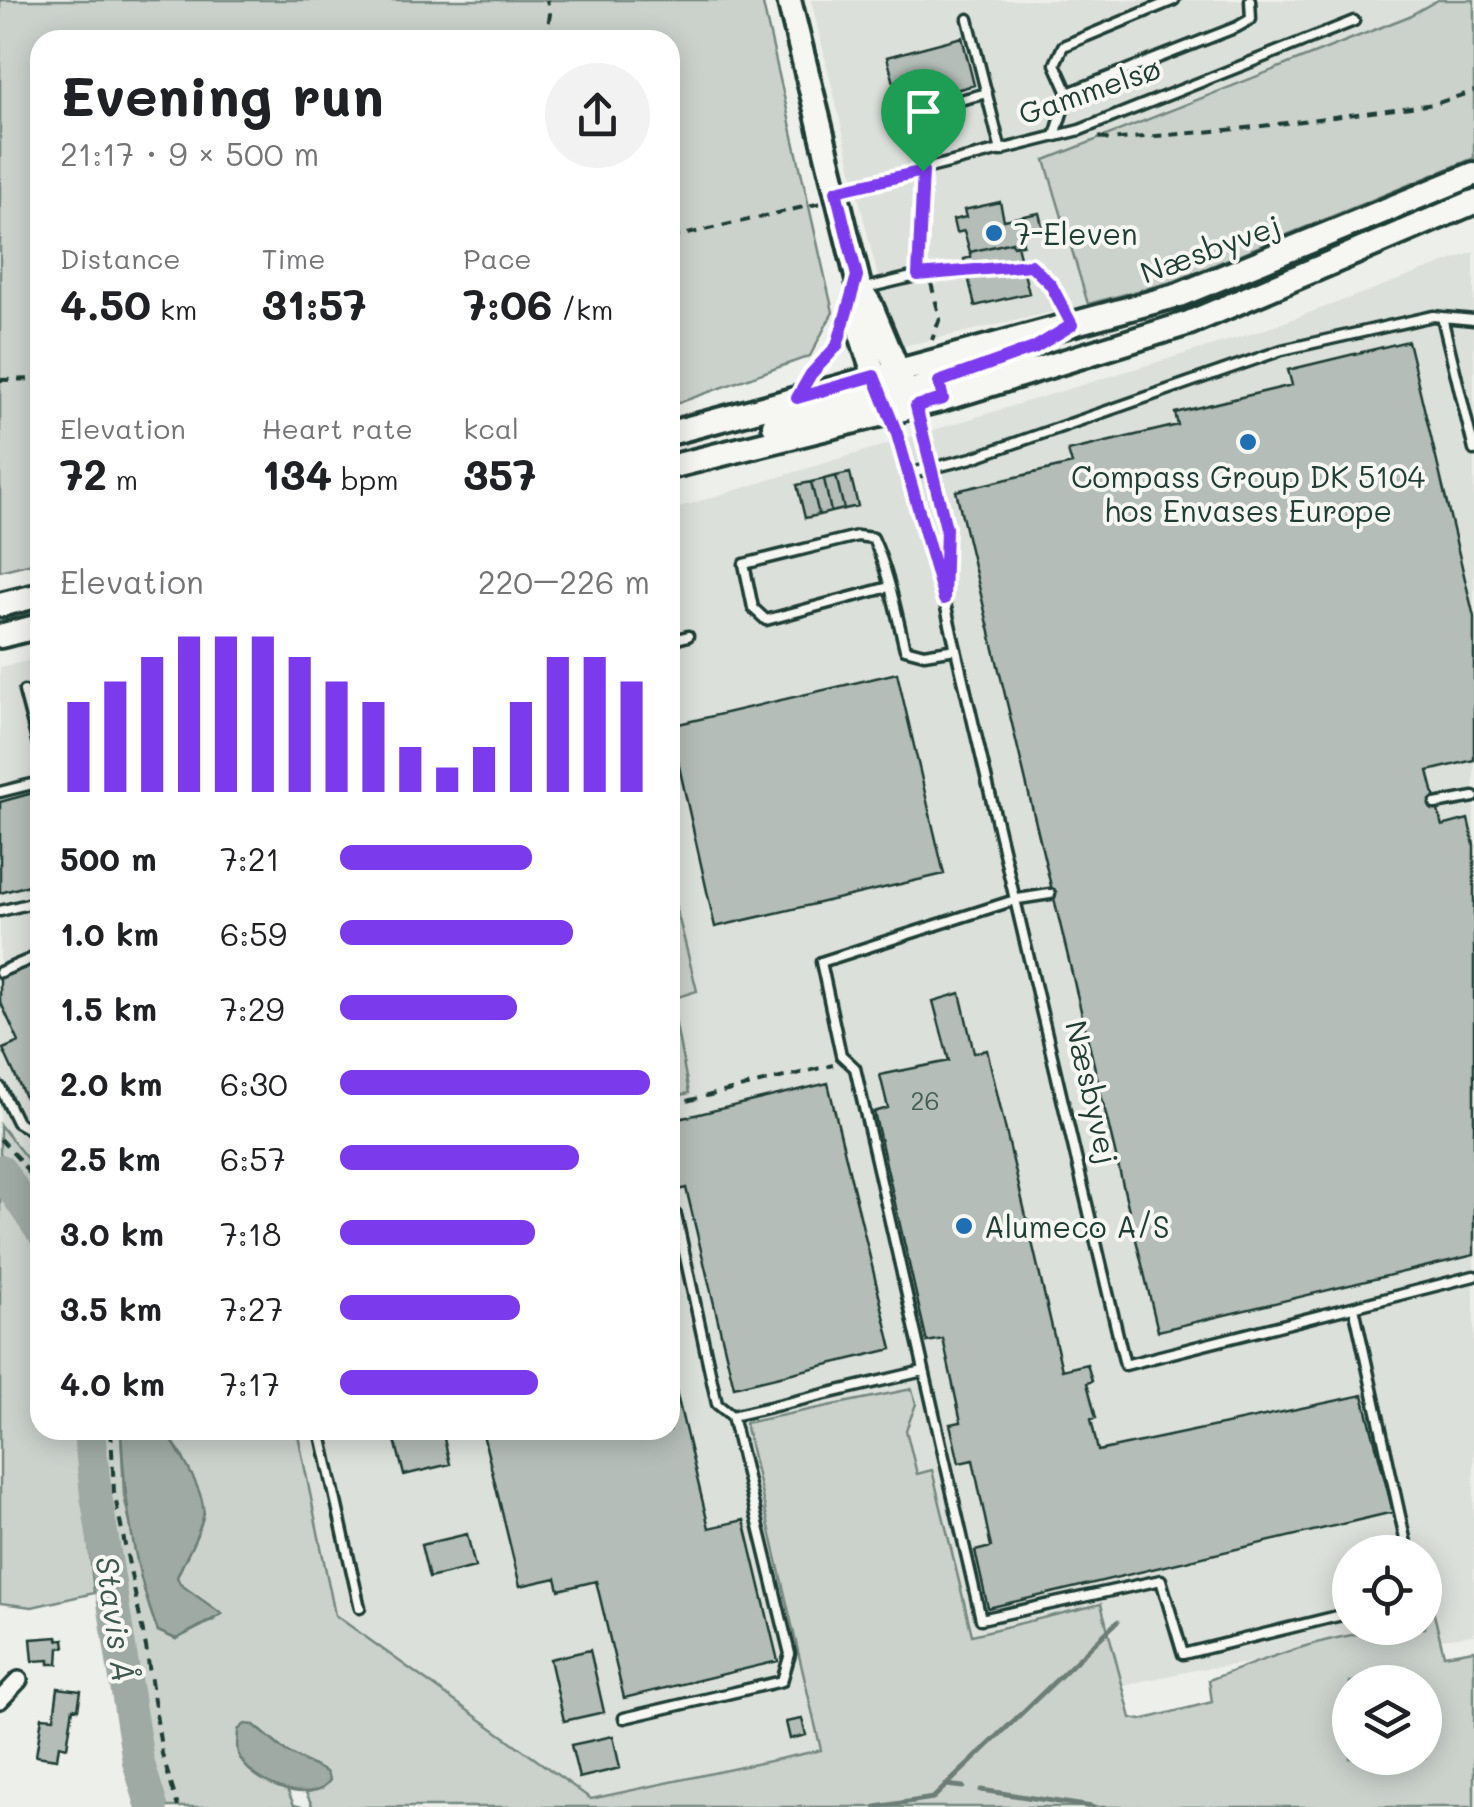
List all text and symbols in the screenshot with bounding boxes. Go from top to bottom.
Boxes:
street label: Gammelsø [1013,47,1165,133]
text: Evening run [60,58,384,130]
button: share [545,63,650,168]
pin [881,69,966,172]
icon: arrive [896,84,951,139]
text: 21:17 · 9 × 500 m [60,132,319,174]
street label: Næsbyvej [1134,204,1286,292]
place label: 7-Eleven [1014,213,1138,253]
marker: 7-Eleven [983,222,1005,244]
text: Distance [60,240,181,276]
text: Time [262,240,325,276]
text: Pace [463,240,532,276]
text: 4.50 [60,276,151,331]
text: 31:57 [262,276,367,331]
text: 7:06 [463,276,552,331]
text: km [151,291,197,327]
text: /km [552,291,613,327]
text: Elevation [60,410,186,446]
text: Heart rate [262,410,413,446]
text: kcal [463,410,519,446]
marker: Compass Group DK 5104 hos Envases Europe [1237,431,1259,453]
text: 72 [60,446,107,501]
text: 134 [262,446,332,501]
text: 357 [463,446,536,501]
place label: Compass Group DK 5104 hos Envases Europe [1071,456,1425,530]
text: m [107,461,138,497]
text: bpm [332,461,398,497]
text: Elevation [60,560,204,602]
text: 220–226 m [478,560,650,602]
text: 500 m [60,837,157,879]
text: 7:21 [220,837,280,879]
text: 1.0 km [60,912,159,954]
text: 6:59 [220,912,287,954]
text: 1.5 km [60,987,157,1029]
text: 7:29 [220,987,284,1029]
street label: Næsbyvej [1057,1016,1129,1168]
text: 2.0 km [60,1062,163,1104]
text: 6:30 [220,1062,288,1104]
house number: 26 [910,1084,940,1116]
text: 2.5 km [60,1137,161,1179]
text: 6:57 [220,1137,286,1179]
place label: Alumeco A/S [984,1206,1170,1246]
text: 3.0 km [60,1212,164,1254]
text: 7:18 [220,1212,281,1254]
marker: Alumeco A/S [953,1215,975,1237]
text: 3.5 km [60,1287,162,1329]
text: 7:27 [220,1287,283,1329]
text: 4.0 km [60,1362,165,1404]
text: 7:17 [220,1362,280,1404]
map controls [1332,1535,1442,1775]
button: locate [1332,1535,1442,1645]
water label: Stavis Å [87,1553,147,1685]
button: layers [1332,1665,1442,1775]

